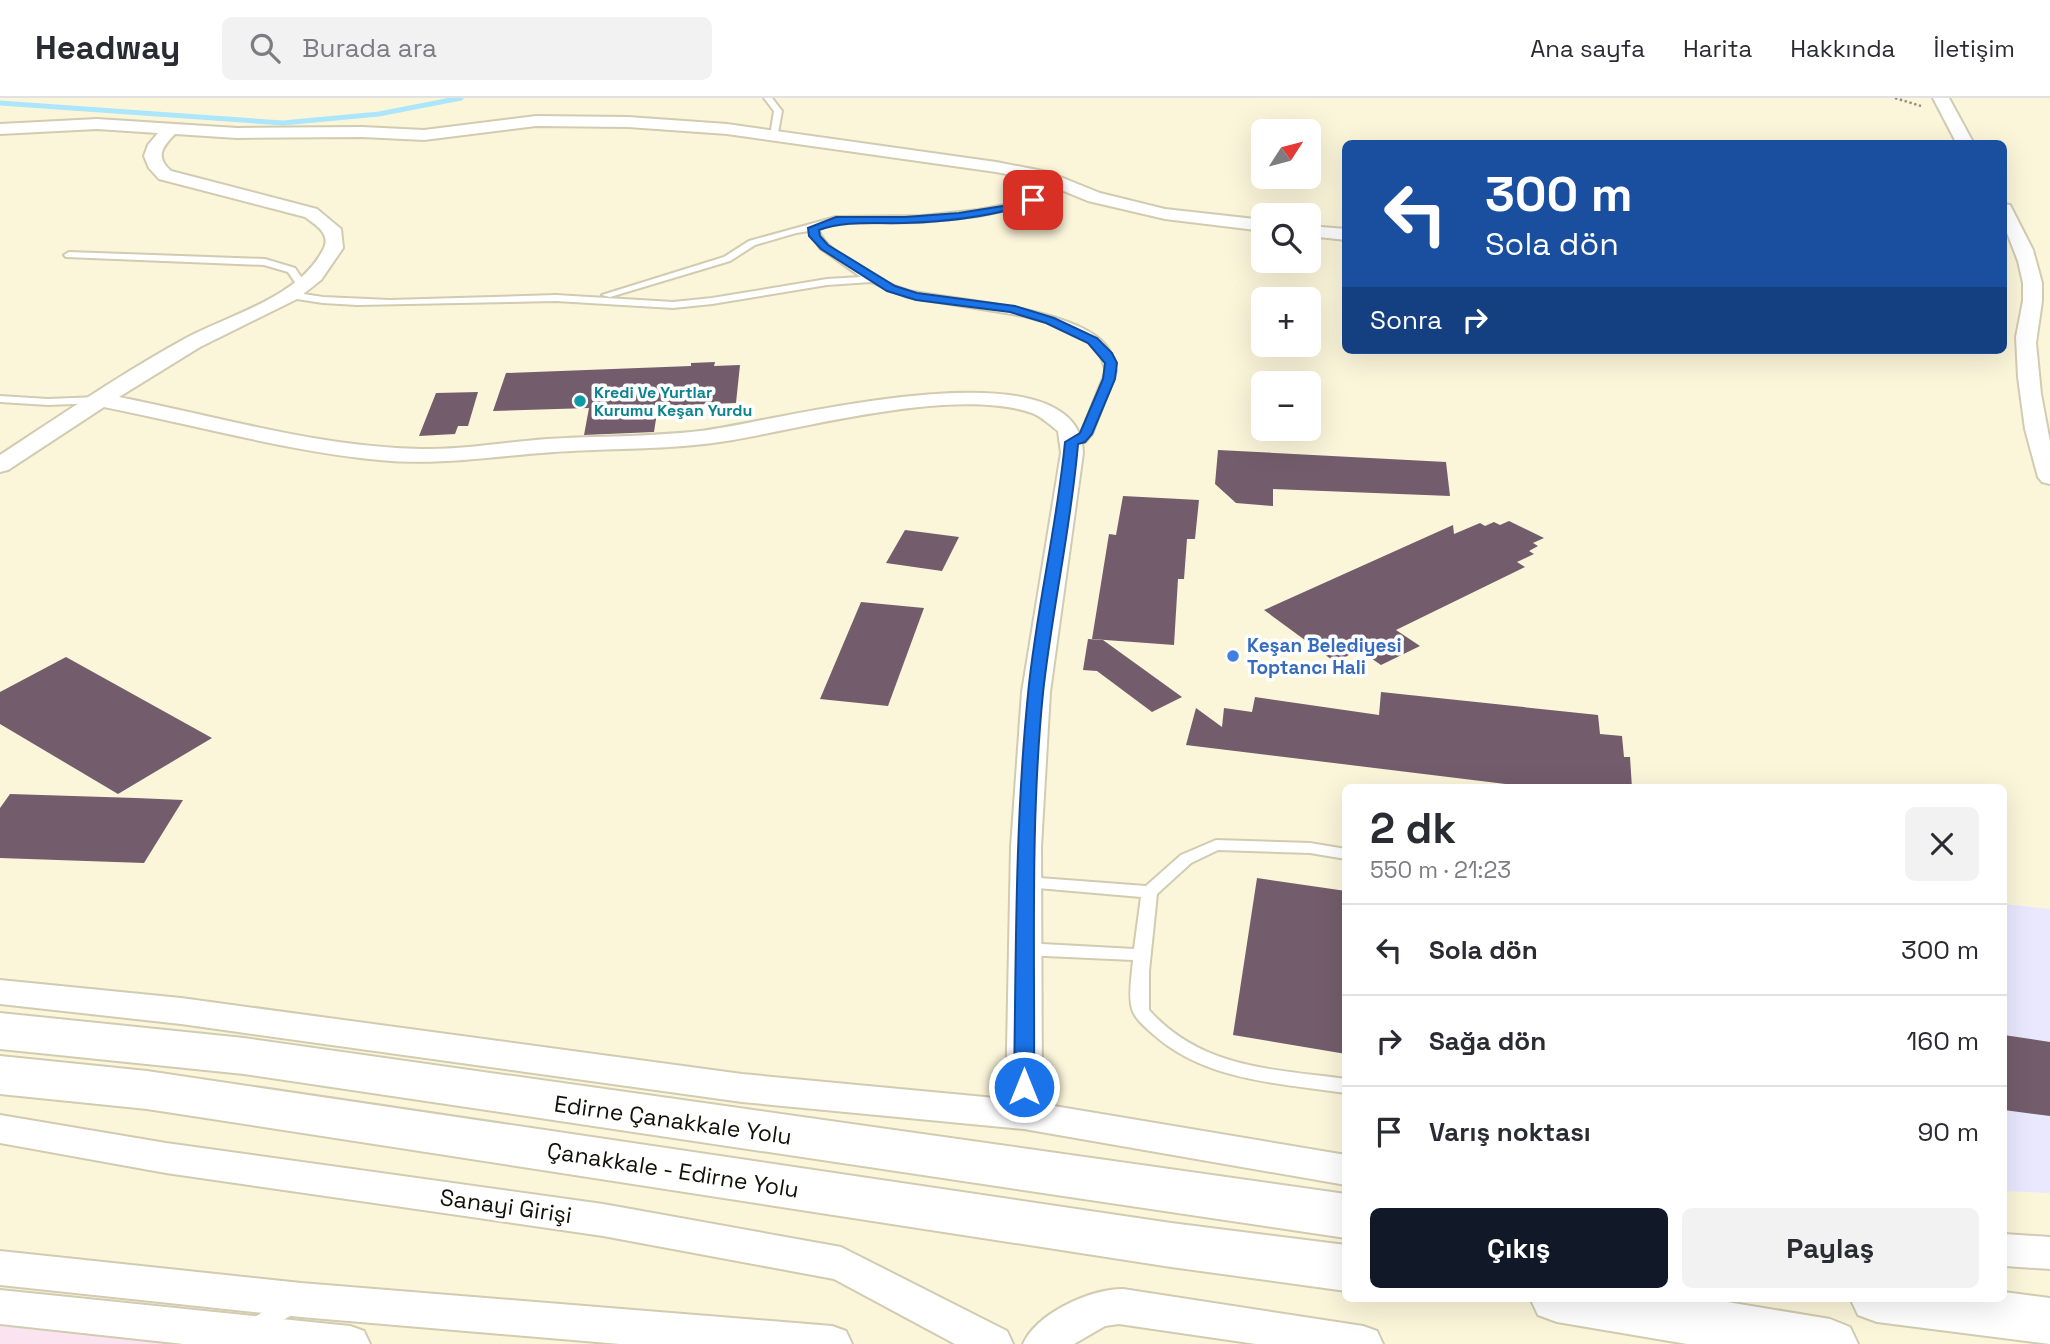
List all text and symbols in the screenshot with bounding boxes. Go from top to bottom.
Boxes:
search box [222,17,712,80]
text: Headway [35,27,180,69]
icon: search [246,29,284,67]
text: Burada ara [302,31,437,65]
text: Ana sayfa [1530,33,1645,64]
text: Harita [1683,33,1752,64]
text: Hakkında [1790,33,1895,64]
text: İletişim [1933,33,2015,64]
north arrow [1251,119,1321,189]
map controls [1251,119,1321,441]
text: 300 m [1485,163,1633,225]
icon: left [1370,168,1461,259]
pin [1003,170,1063,230]
icon: arrive [1014,181,1052,219]
button: search [1251,203,1321,273]
text: Sola dön [1485,224,1619,264]
button: + [1251,287,1321,357]
icon: right [1456,301,1494,339]
text: Sonra [1370,303,1442,337]
button: − [1251,371,1321,441]
place label: Kredi Ve Yurtlar Kurumu Keşan Yurdu [594,382,752,421]
marker: Kredi Ve Yurtlar Kurumu Keşan Yurdu [572,393,588,409]
place label: Keşan Belediyesi Toptancı Hali [1247,633,1401,680]
marker: Keşan Belediyesi Toptancı Hali [1225,648,1241,664]
text: 2 dk [1370,802,1456,855]
button: close [1905,807,1979,881]
text: 550 m · 21:23 [1370,855,1511,885]
icon: left [1370,931,1408,969]
text: Sola dön [1429,933,1538,967]
text: 300 m [1901,933,1979,967]
icon: right [1370,1022,1408,1060]
text: Sağa dön [1429,1024,1546,1058]
text: 160 m [1907,1024,1979,1058]
position arrow [987,1050,1061,1124]
street label: Edirne Çanakkale Yolu [552,1088,794,1152]
icon: arrive [1370,1113,1408,1151]
text: Varış noktası [1429,1115,1591,1149]
text: 90 m [1917,1115,1979,1149]
street label: Çanakkale - Edirne Yolu [545,1135,801,1205]
street label: Sanayi Girişi [438,1182,574,1230]
button: Çıkış [1370,1208,1668,1288]
button: Paylaş [1682,1208,1979,1288]

